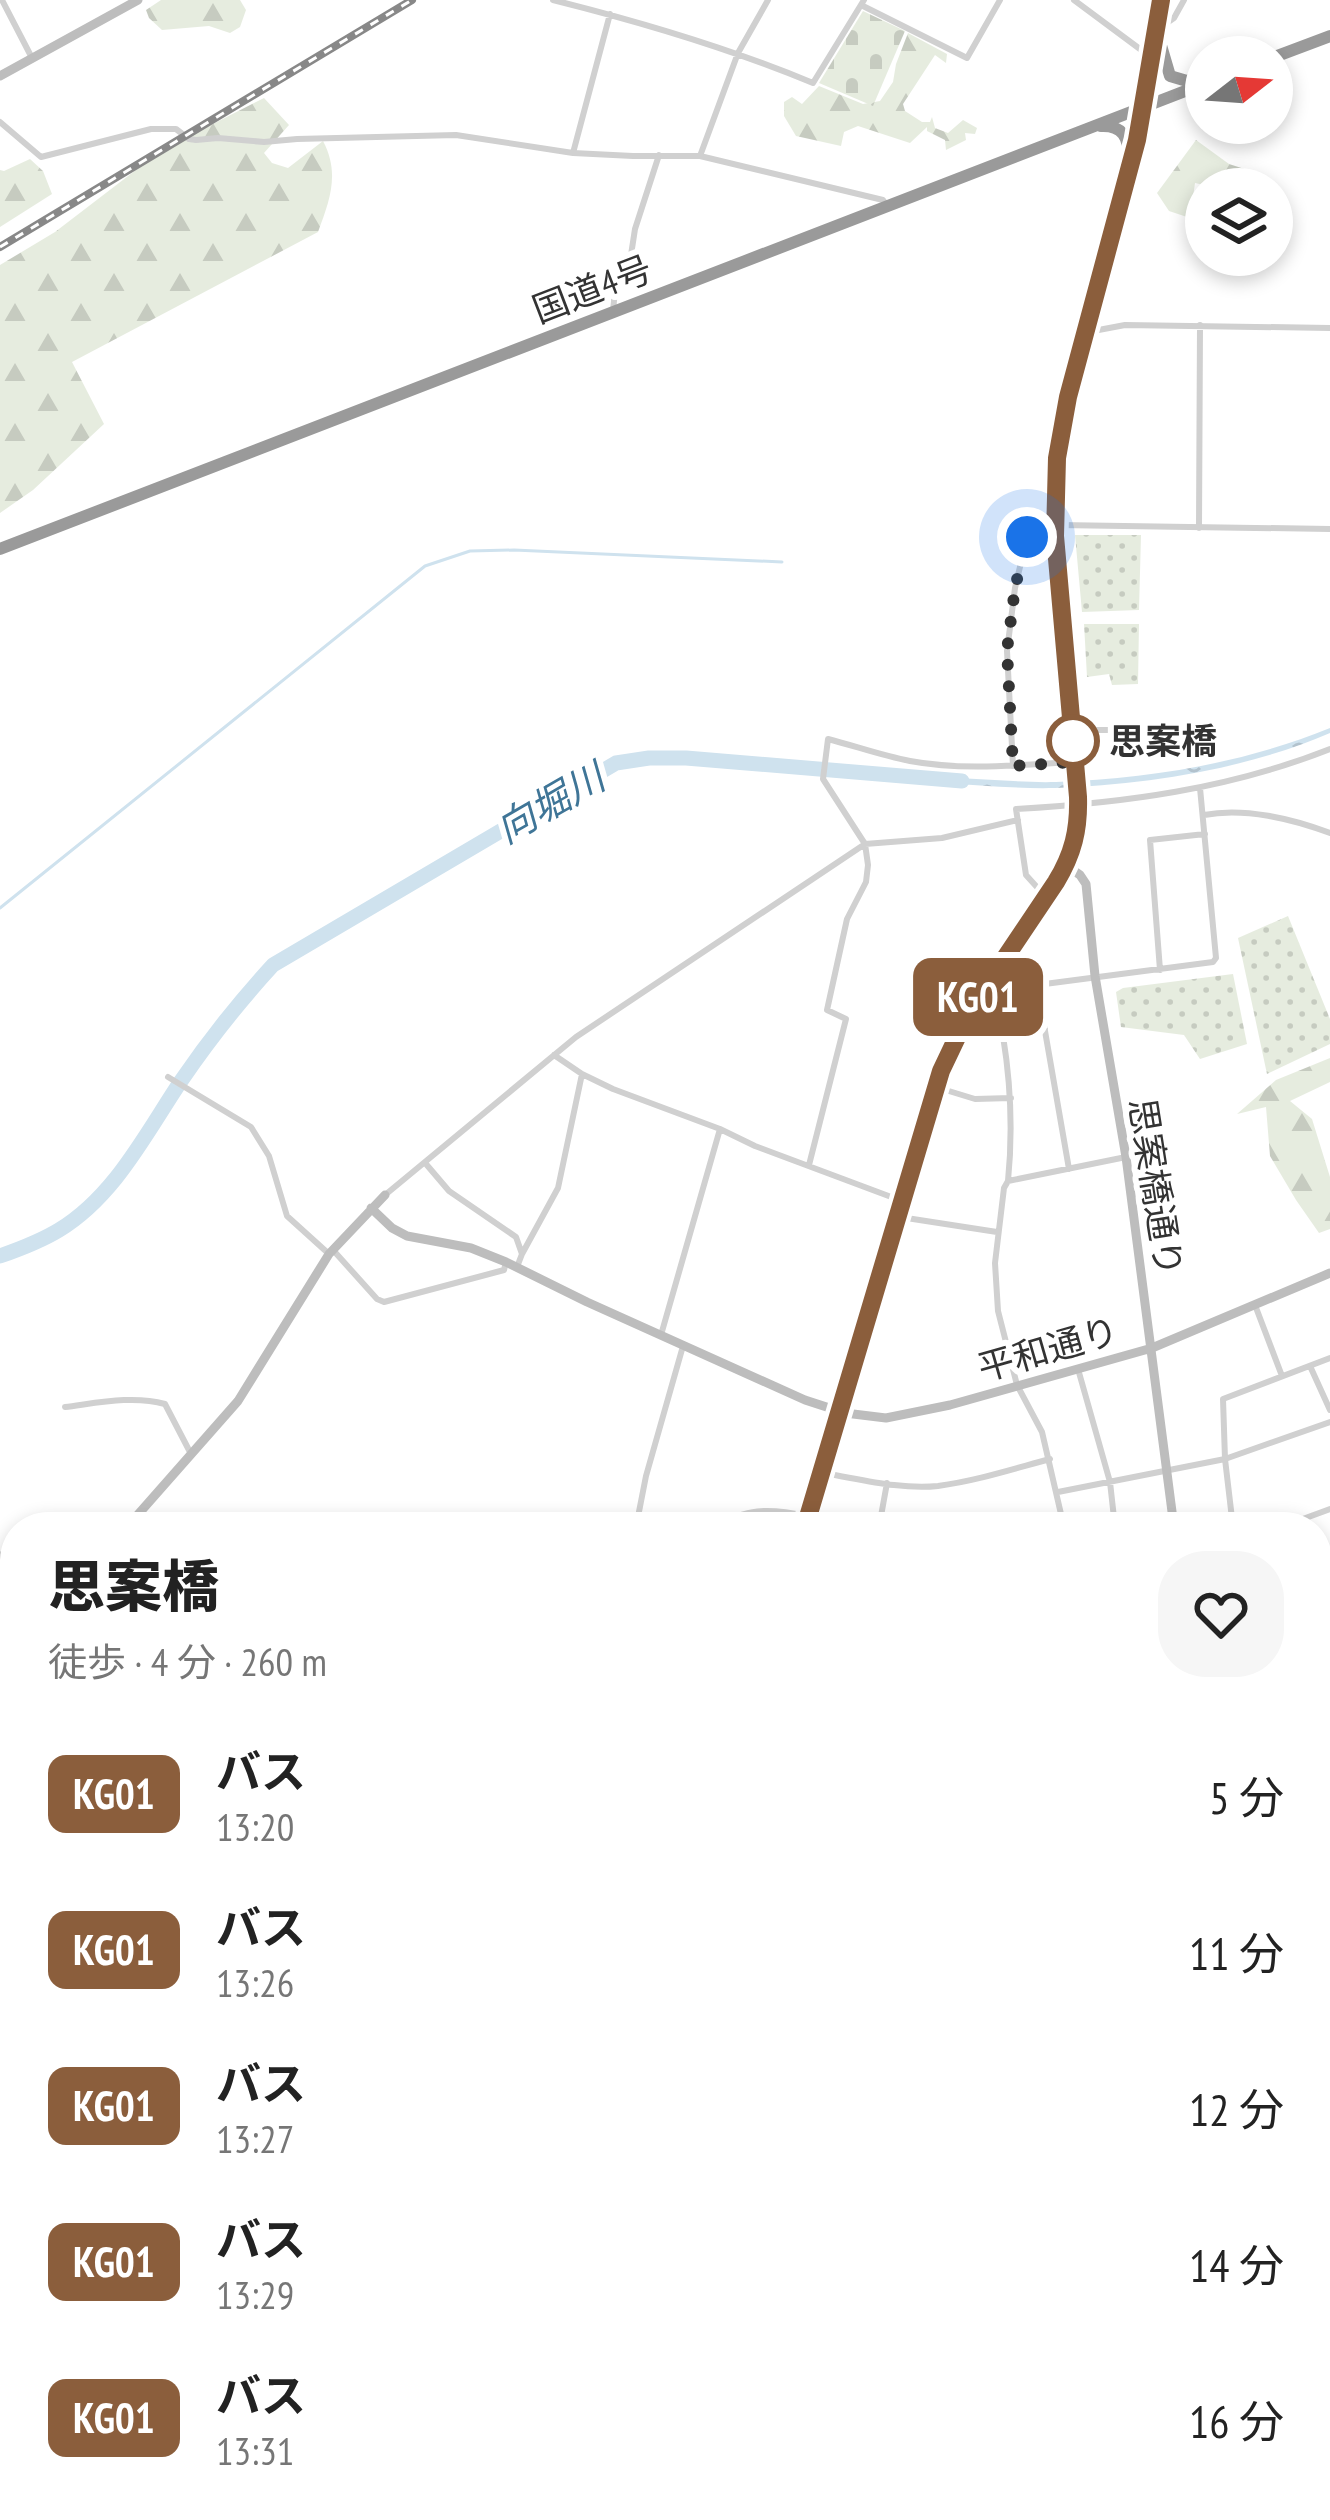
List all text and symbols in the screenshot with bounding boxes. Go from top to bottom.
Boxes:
north arrow [1185,36,1293,144]
map controls [1185,36,1293,276]
button: layers [1185,168,1293,276]
street label: 国道4号 [525,244,658,333]
your location [997,507,1057,567]
marker: 思案橋 [1048,716,1098,766]
place label: 思案橋 [1109,717,1217,764]
water label: 向堀川 [486,749,617,854]
line badge: KG01 [894,958,1062,1036]
text: KG01 [937,969,1019,1024]
street label: 思案橋通り [1119,1094,1194,1279]
street label: 平和通り [972,1306,1124,1391]
text: 思案橋 [48,1549,219,1623]
button: heart [1158,1551,1284,1677]
text: 徒歩 · 4 分 · 260 m [48,1636,327,1687]
text: バス [216,1742,306,1800]
text: KG01 [73,1766,155,1821]
text: 5 分 [1209,1768,1284,1826]
text: 13:20 [216,1801,294,1852]
text: バス [216,1898,306,1956]
text: KG01 [73,1922,155,1977]
text: 11 分 [1189,1924,1284,1982]
text: 13:26 [216,1957,294,2008]
text: バス [216,2054,306,2112]
text: KG01 [73,2078,155,2133]
text: 12 分 [1189,2080,1284,2138]
text: 13:27 [216,2113,294,2164]
text: バス [216,2210,306,2268]
text: KG01 [73,2234,155,2289]
text: 14 分 [1189,2236,1284,2294]
text: 13:29 [216,2269,294,2320]
text: バス [216,2366,306,2424]
text: KG01 [73,2390,155,2445]
text: 16 分 [1189,2392,1284,2450]
text: 13:31 [216,2425,294,2476]

